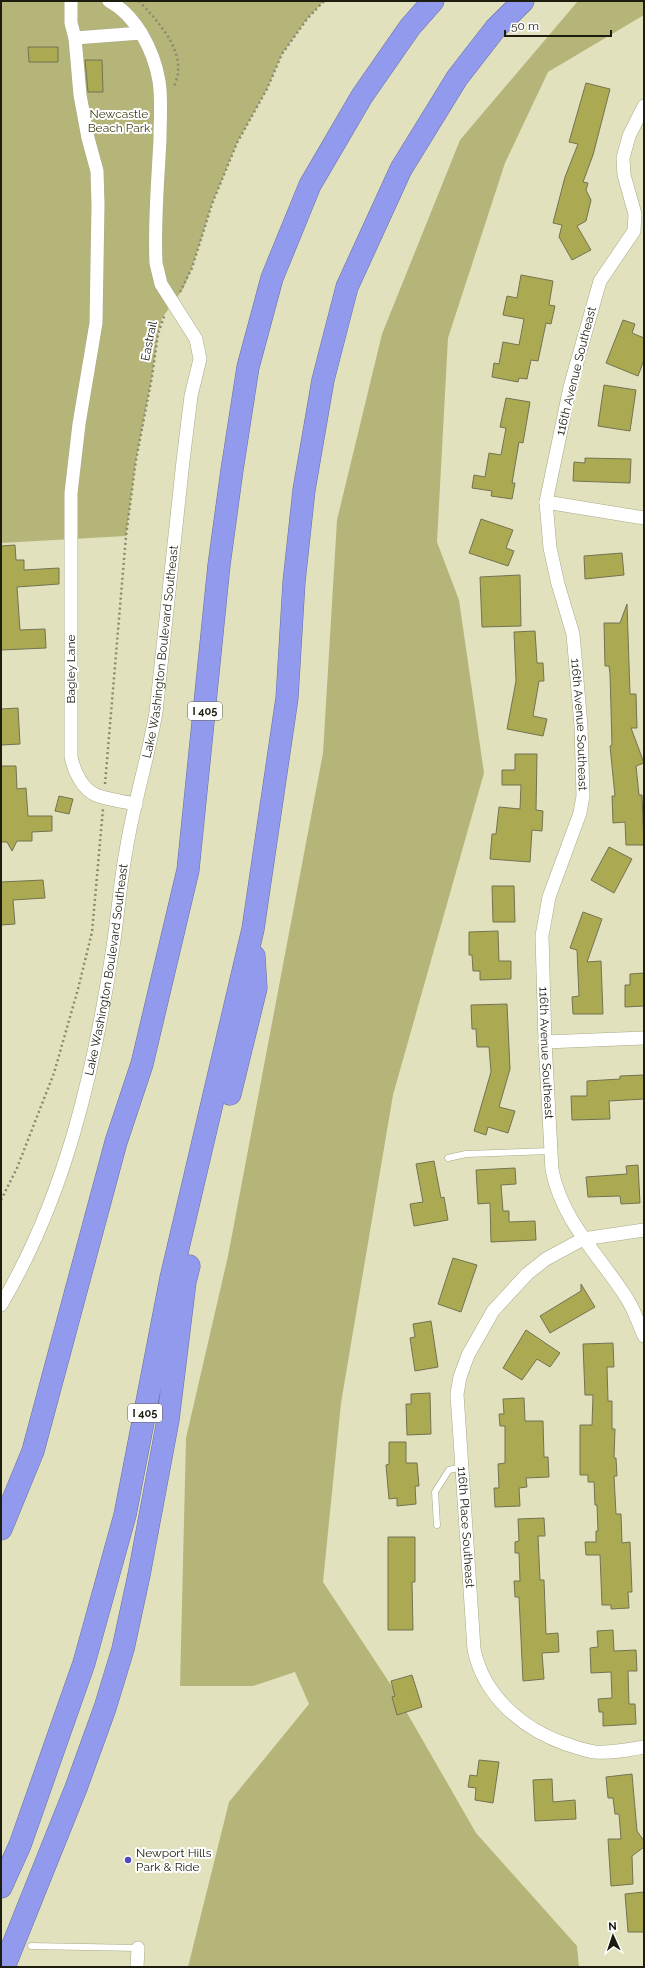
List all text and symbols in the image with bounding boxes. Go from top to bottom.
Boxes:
scale bar [505,12,611,38]
text: 50 m [511,19,539,33]
park label: Newcastle Beach Park [88,107,151,135]
street label: 116th Avenue Southeast [553,305,599,437]
street label: Eastrail [138,319,160,362]
street label: Lake Washington Boulevard Southeast [140,544,181,759]
street label: Bagley Lane [64,635,78,703]
street label: 116th Avenue Southeast [568,658,590,791]
road number: I 405 [188,702,222,720]
street label: Lake Washington Boulevard Southeast [82,863,131,1077]
street label: 116th Avenue Southeast [536,986,556,1119]
road number: I 405 [128,1404,162,1422]
street label: 116th Place Southeast [455,1466,477,1588]
place label: Newport Hills Park & Ride [136,1846,212,1874]
marker: Newport Hills Park & Ride [123,1855,133,1865]
north arrow [593,1916,633,1956]
text: N [608,1920,617,1933]

